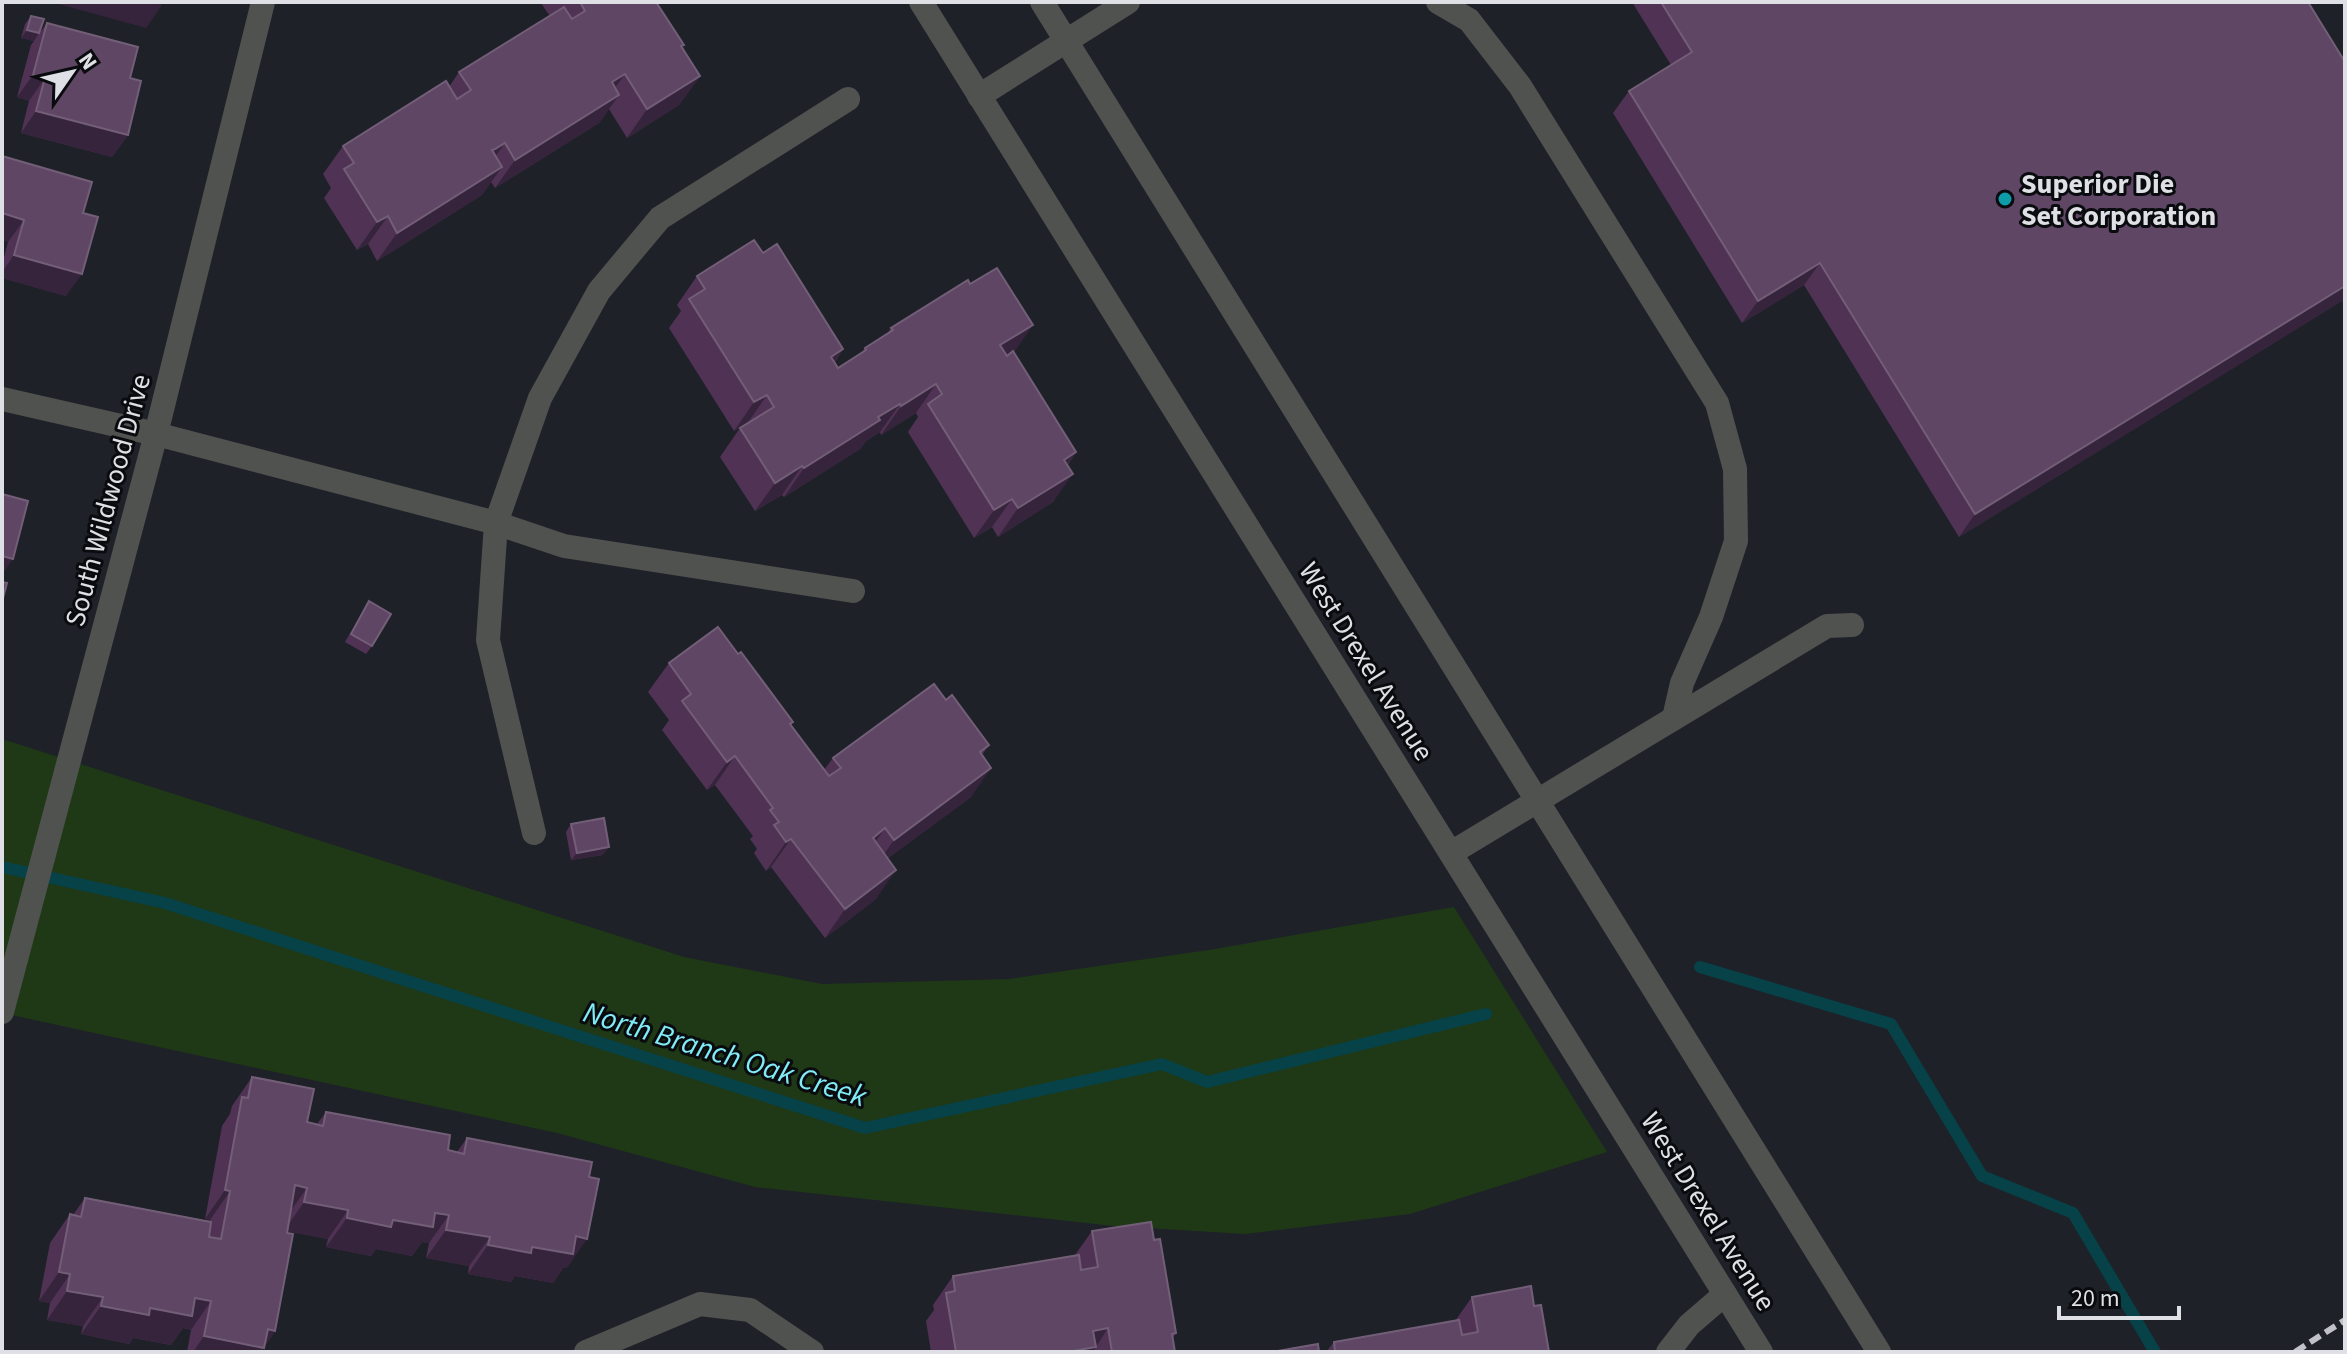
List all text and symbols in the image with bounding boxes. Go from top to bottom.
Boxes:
north arrow [32,32,112,112]
text: N [70,46,105,76]
place label: Superior Die Set Corporation [2021,164,2216,236]
marker: Superior Die Set Corporation [1996,190,2014,208]
street label: South Wildwood Drive [55,370,161,631]
street label: West Drexel Avenue [1289,555,1443,769]
water label: North Branch Oak Creek [578,991,872,1118]
street label: West Drexel Avenue [1631,1105,1785,1319]
scale bar [2059,1270,2179,1320]
text: 20 m [2071,1281,2120,1316]

